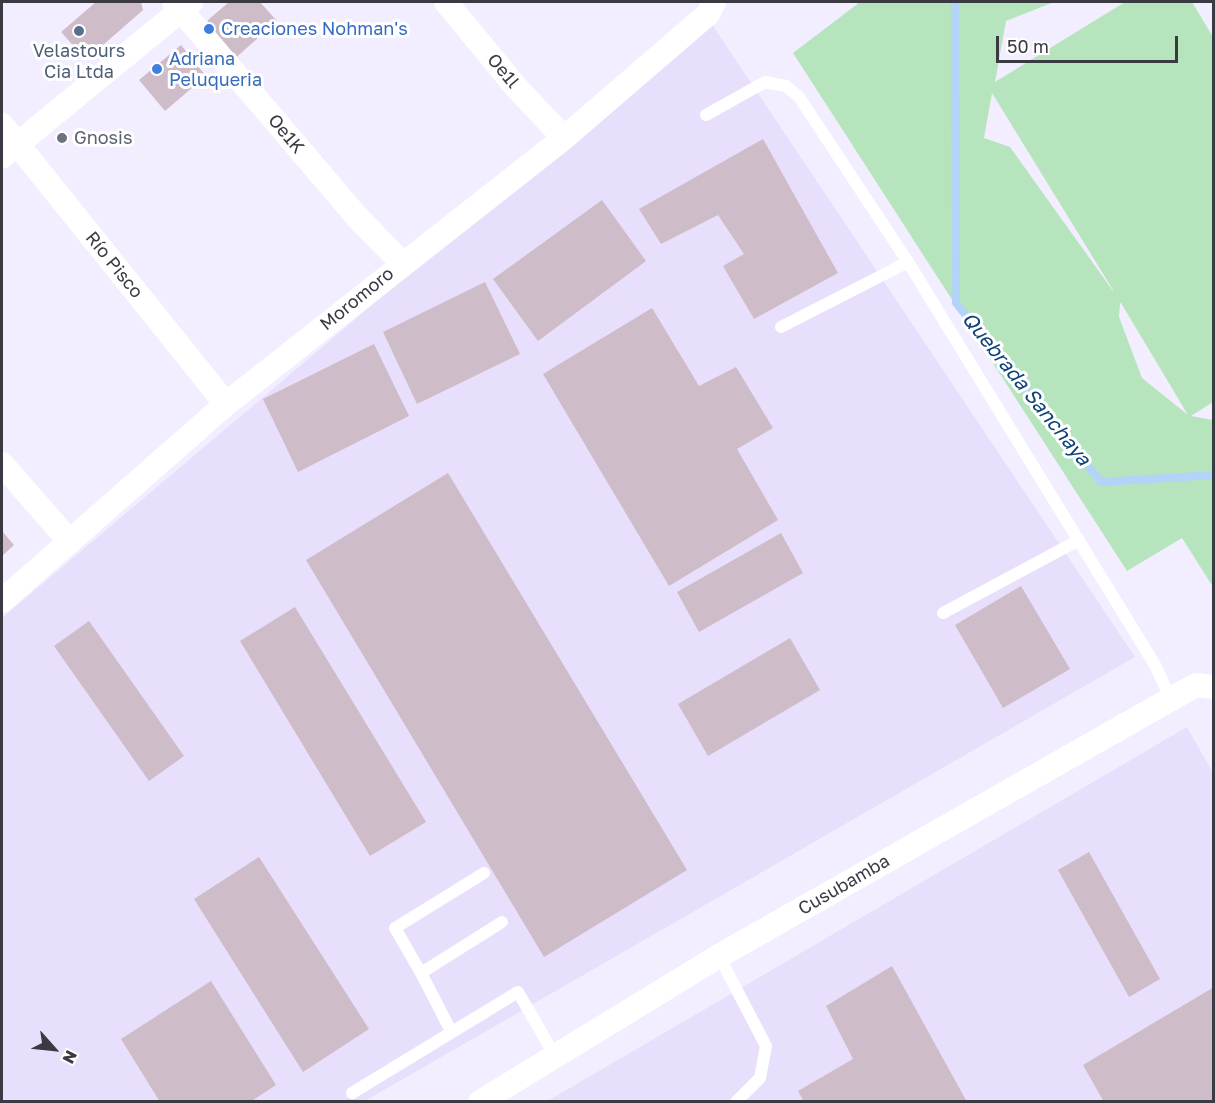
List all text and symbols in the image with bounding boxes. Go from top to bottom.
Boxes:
place label: Creaciones Nohman's [221,18,408,40]
marker: Creaciones Nohman's [202,22,216,36]
marker: Velastours Cia Ltda [72,24,86,38]
scale bar [999,24,1180,62]
text: 50 m [1007,35,1049,57]
place label: Velastours Cia Ltda [33,40,125,82]
place label: Adriana Peluqueria [169,48,262,90]
street label: Oe1l [482,49,524,93]
marker: Adriana Peluqueria [150,62,164,76]
street label: Oe1K [263,110,309,158]
place label: Gnosis [74,127,132,149]
marker: Gnosis [55,131,69,145]
street label: Río Pisco [81,227,147,303]
street label: Moromoro [316,263,398,335]
water label: Quebrada Sanchaya [957,307,1095,471]
street label: Cusubamba [794,850,894,920]
north arrow [24,1019,84,1079]
text: N [58,1047,82,1067]

